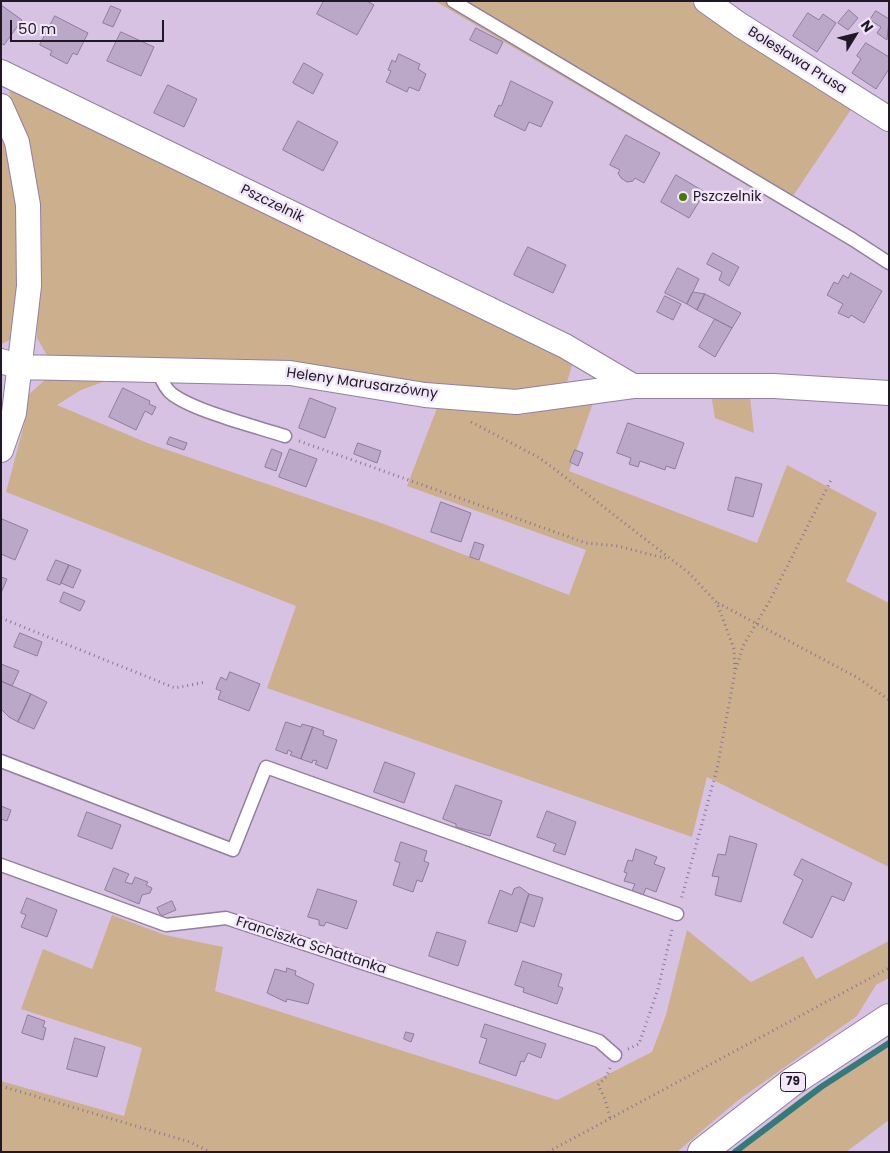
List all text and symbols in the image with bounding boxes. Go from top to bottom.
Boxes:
scale bar [12,10,166,42]
north arrow [830,10,880,60]
text: N [856,16,878,36]
text: 50 m [18,18,56,39]
street label: Bolesława Prusa [744,24,850,98]
street label: Pszczelnik [238,181,306,227]
place label: Pszczelnik [693,189,761,205]
marker: Pszczelnik [677,191,689,203]
street label: Heleny Marusarzówny [285,365,439,403]
street label: Franciszka Schattanka [234,914,388,978]
road number: 79 [780,1072,806,1092]

